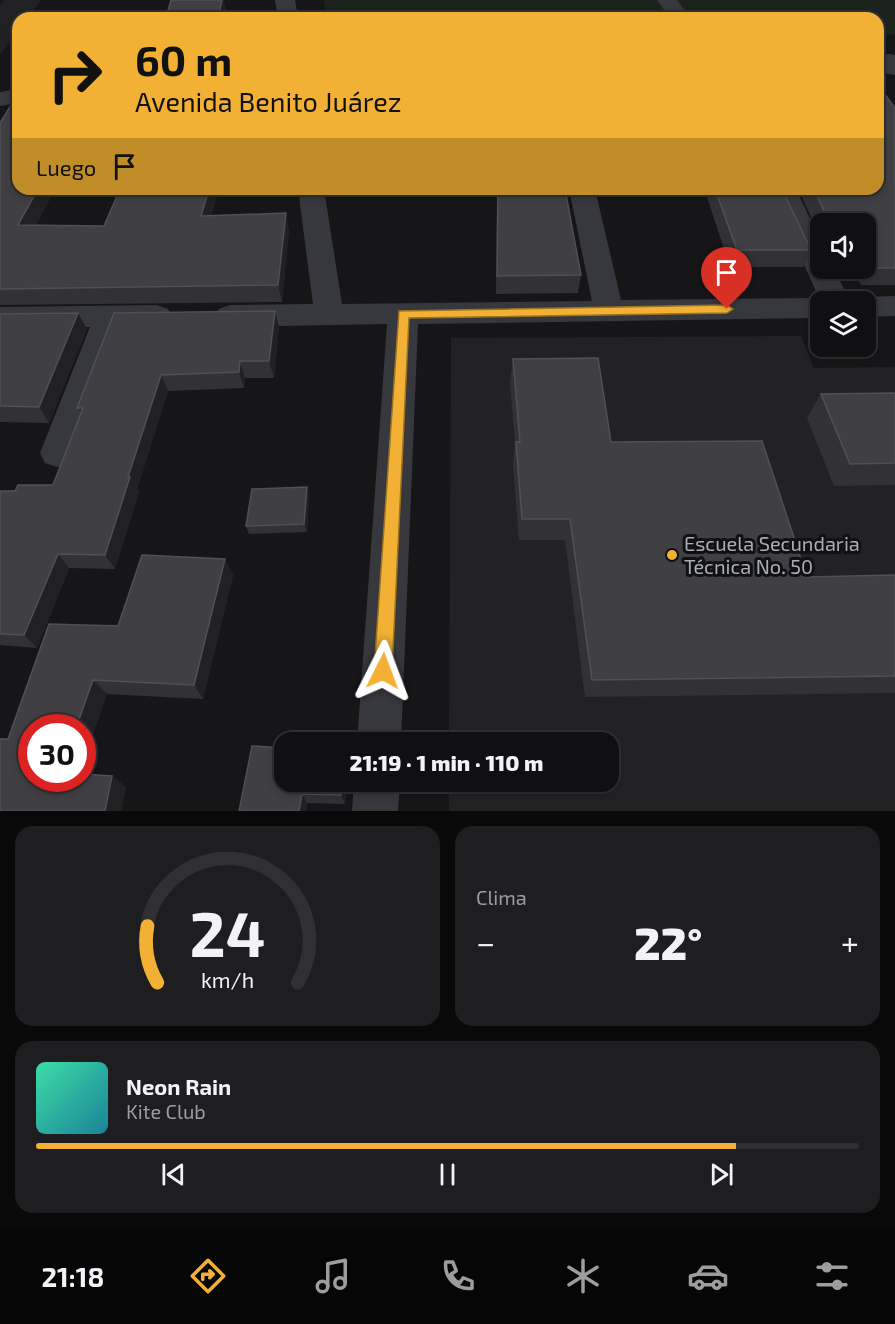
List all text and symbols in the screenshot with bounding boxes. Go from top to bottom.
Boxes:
text: 60 m [135,34,232,84]
icon: right [36,36,114,114]
text: Avenida Benito Juárez [135,85,401,117]
icon: arrive [108,150,141,183]
text: Luego [36,154,96,180]
map controls [810,213,876,357]
button: sound [810,213,876,279]
pin [701,247,752,309]
icon: arrive [710,256,743,289]
button: layers [810,291,876,357]
place label: Escuela Secundaria Técnica No. 50 [684,531,860,578]
marker: Escuela Secundaria Técnica No. 50 [665,548,679,562]
position arrow [351,639,415,703]
speed limit sign: 30 [18,714,96,792]
text: 21:19 · 1 min · 110 m [349,749,544,775]
text: Clima [476,885,527,909]
text: 24 [189,895,265,970]
text: 22° [634,915,702,969]
text: − [476,922,495,962]
text: + [841,922,859,962]
text: km/h [201,967,254,992]
text: Neon Rain [126,1073,231,1099]
text: Kite Club [126,1099,206,1123]
icon: previous [157,1158,190,1191]
icon: pause [431,1158,464,1191]
icon: next [705,1158,738,1191]
icon: directions [187,1255,229,1297]
icon: music [312,1255,354,1297]
icon: phone [437,1255,479,1297]
icon: climate [562,1255,604,1297]
icon: car [687,1255,729,1297]
icon: filters [811,1255,853,1297]
text: 21:18 [41,1260,104,1292]

